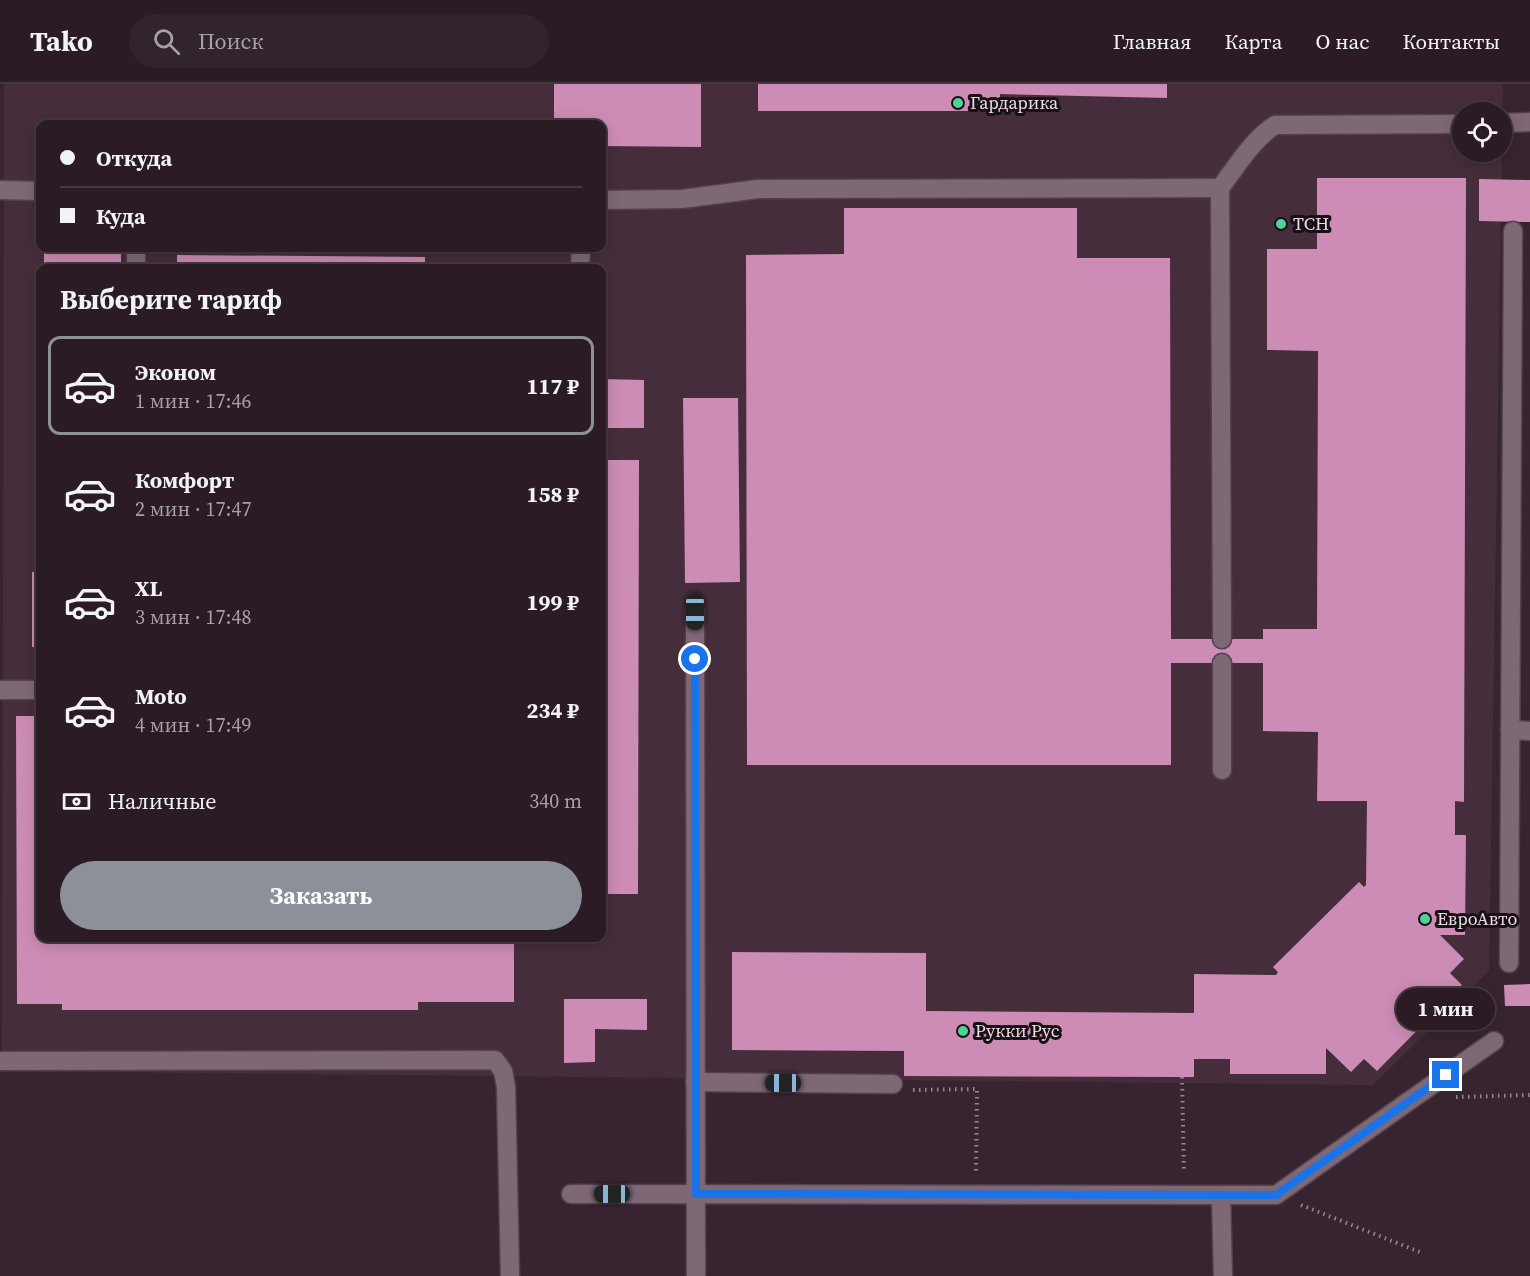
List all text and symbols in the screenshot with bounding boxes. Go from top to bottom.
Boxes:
search box [129,14,549,68]
text: Tako [30,22,93,60]
icon: search [150,25,183,58]
text: Поиск [198,26,263,56]
text: Главная [1113,27,1191,56]
text: Карта [1224,27,1282,56]
text: О нас [1315,27,1369,56]
text: Контакты [1402,27,1500,56]
place label: Гардарика [970,90,1059,115]
marker: Гардарика [951,96,965,110]
map controls [1452,102,1512,162]
button: locate [1452,102,1512,162]
text: Откуда [96,143,172,173]
text: Куда [96,201,146,231]
place label: ТСН [1293,211,1329,236]
marker: ТСН [1274,217,1288,231]
text: Выберите тариф [60,281,282,318]
text: Эконом [135,357,216,387]
icon: car [63,359,117,413]
text: 117 ₽ [527,371,579,401]
text: 1 мин · 17:46 [135,387,251,415]
text: Комфорт [135,465,234,495]
icon: car [63,467,117,521]
text: 158 ₽ [527,479,579,509]
text: 2 мин · 17:47 [135,495,251,523]
text: XL [135,573,162,603]
icon: car [63,575,117,629]
text: 199 ₽ [527,587,579,617]
car [686,594,704,630]
text: 3 мин · 17:48 [135,603,251,631]
route start [681,645,708,672]
text: Moto [135,681,187,711]
icon: car [63,683,117,737]
text: 234 ₽ [527,695,579,725]
text: 4 мин · 17:49 [135,711,251,739]
icon: cash [60,785,93,818]
text: Наличные [108,786,217,816]
text: 340 m [529,787,582,815]
button: Заказать [60,861,582,930]
place label: ЕвроАвто [1437,906,1518,931]
marker: ЕвроАвто [1418,912,1432,926]
callout: 1 мин [1396,988,1496,1030]
text: 1 мин [1418,995,1473,1023]
place label: Рукки Рус [975,1018,1060,1043]
marker: Рукки Рус [956,1024,970,1038]
route end [1432,1061,1459,1088]
car [765,1074,801,1092]
car [594,1185,630,1203]

